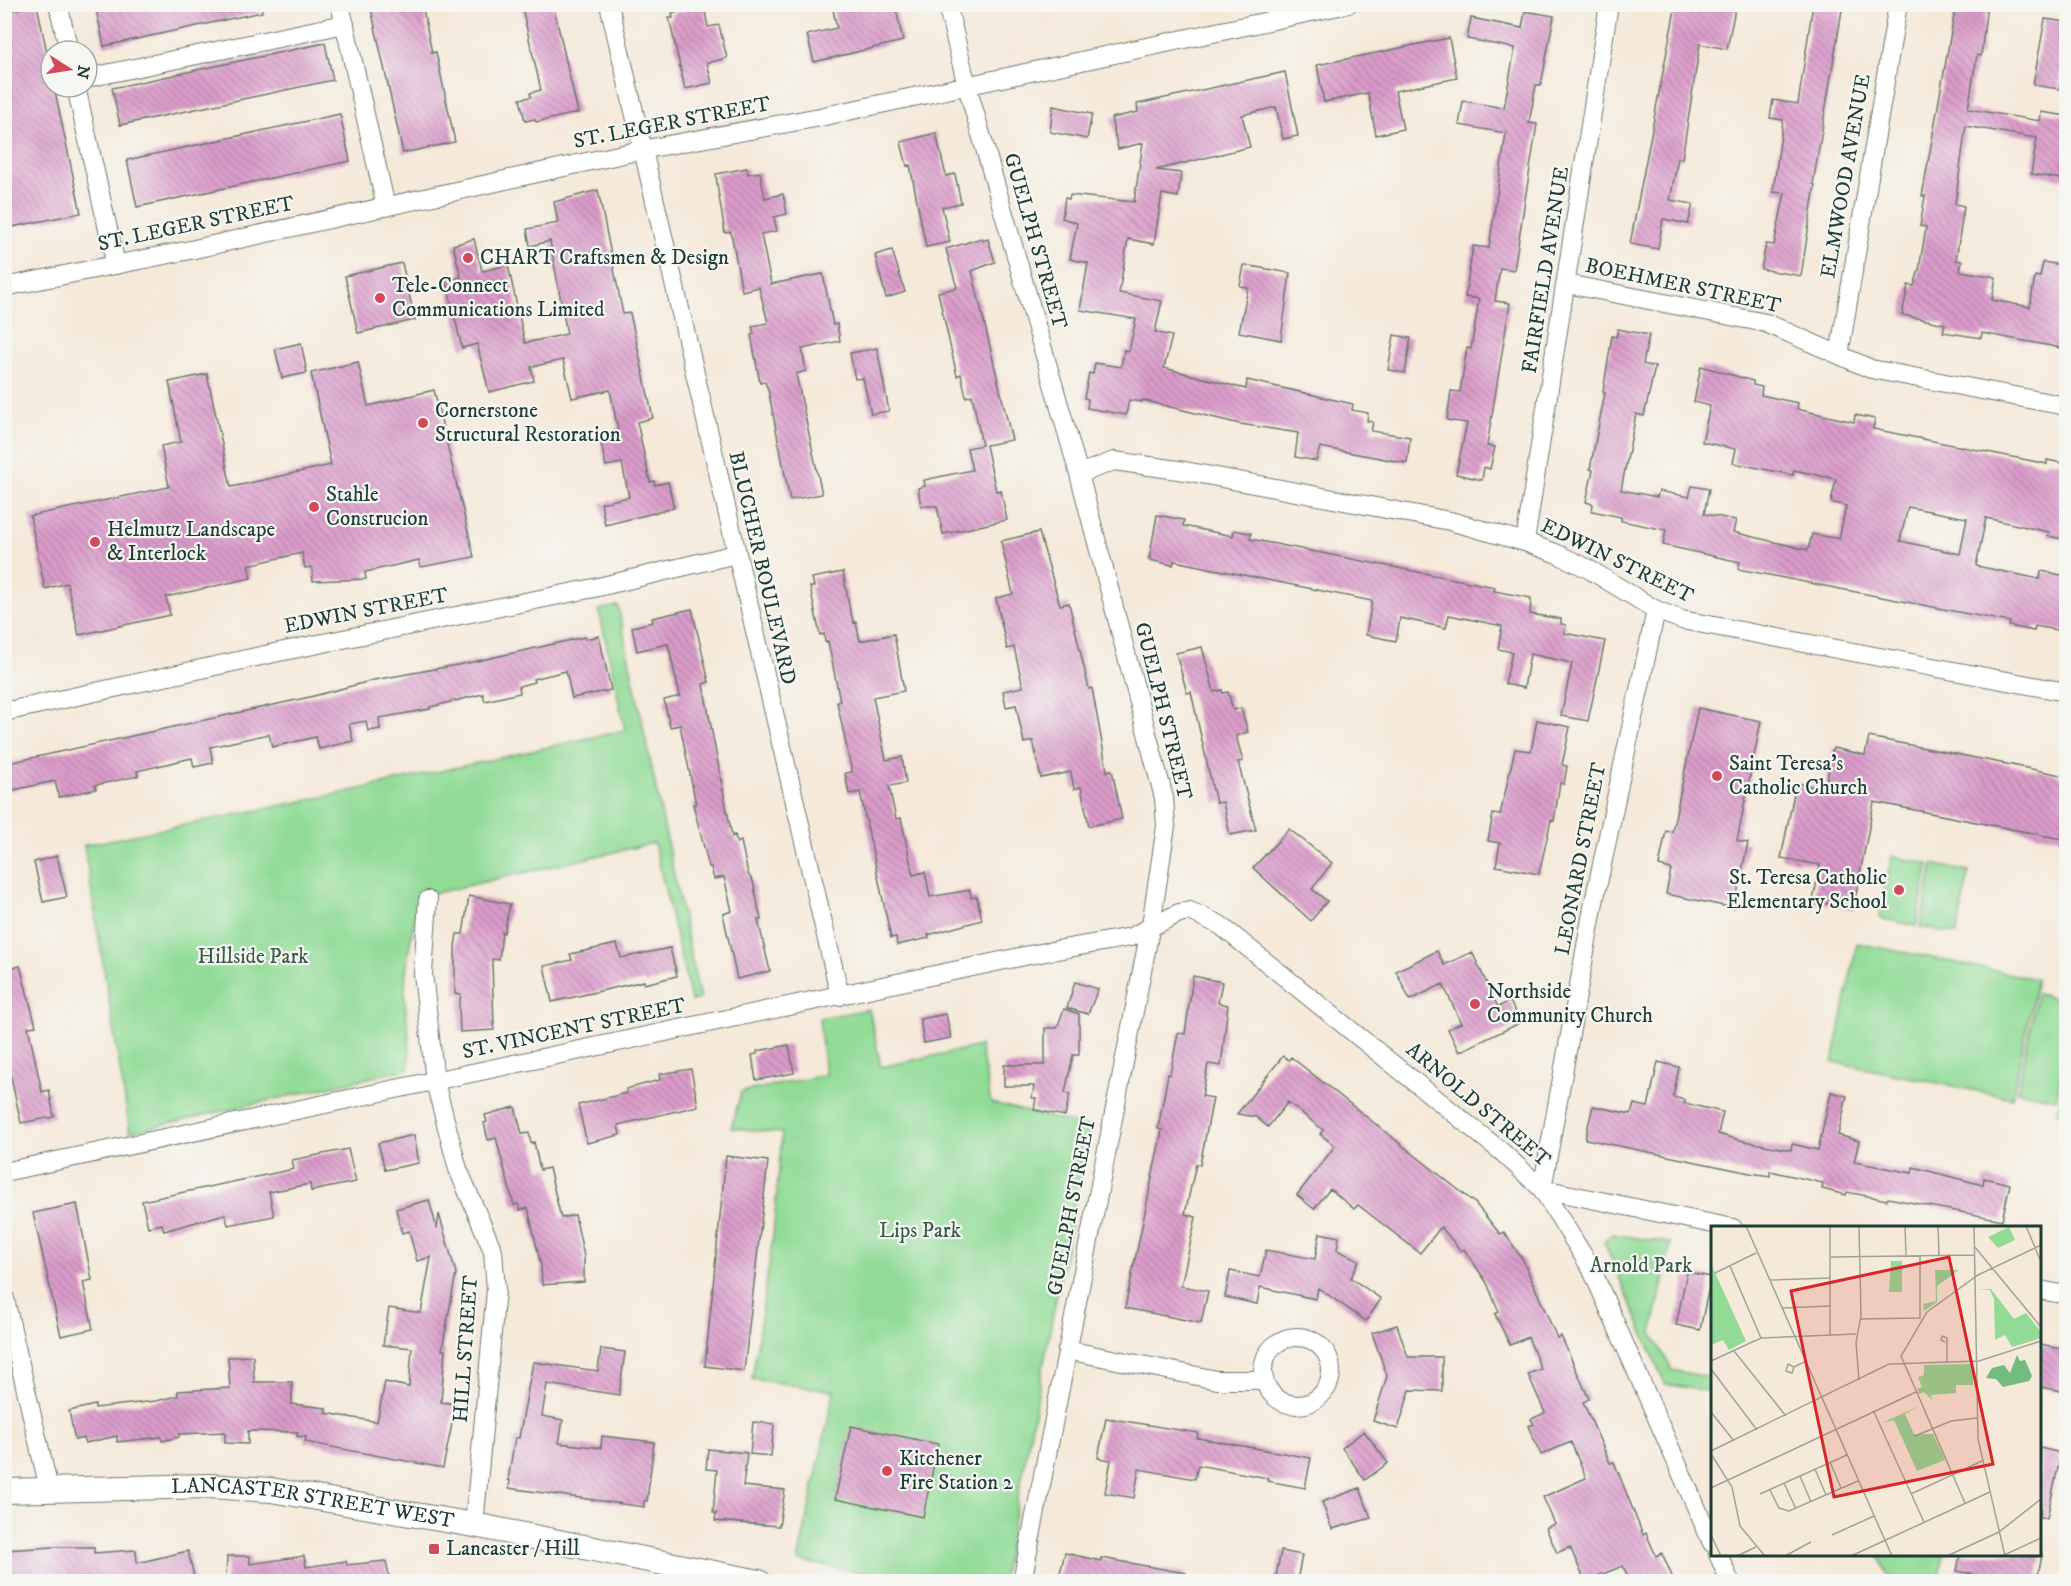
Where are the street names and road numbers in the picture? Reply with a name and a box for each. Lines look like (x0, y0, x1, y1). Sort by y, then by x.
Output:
street label: ELMWOOD AVENUE (1815, 72, 1877, 280)
street label: ST. LEGER STREET (571, 91, 773, 155)
street label: GUELPH STREET (997, 150, 1073, 332)
street label: FAIRFIELD AVENUE (1517, 165, 1575, 375)
street label: ST. LEGER STREET (95, 190, 297, 258)
street label: BOEHMER STREET (1583, 253, 1783, 319)
street label: BLUCHER BOULEVARD (722, 449, 802, 687)
street label: EDWIN STREET (1536, 513, 1698, 609)
street label: EDWIN STREET (282, 582, 450, 640)
street label: GUELPH STREET (1128, 620, 1198, 802)
street label: LEONARD STREET (1550, 761, 1612, 957)
street label: ST. VINCENT STREET (460, 993, 688, 1065)
street label: ARNOLD STREET (1400, 1037, 1556, 1173)
street label: GUELPH STREET (1042, 1114, 1102, 1298)
street label: HILL STREET (448, 1274, 484, 1424)
street label: LANCASTER STREET WEST (171, 1473, 456, 1534)

